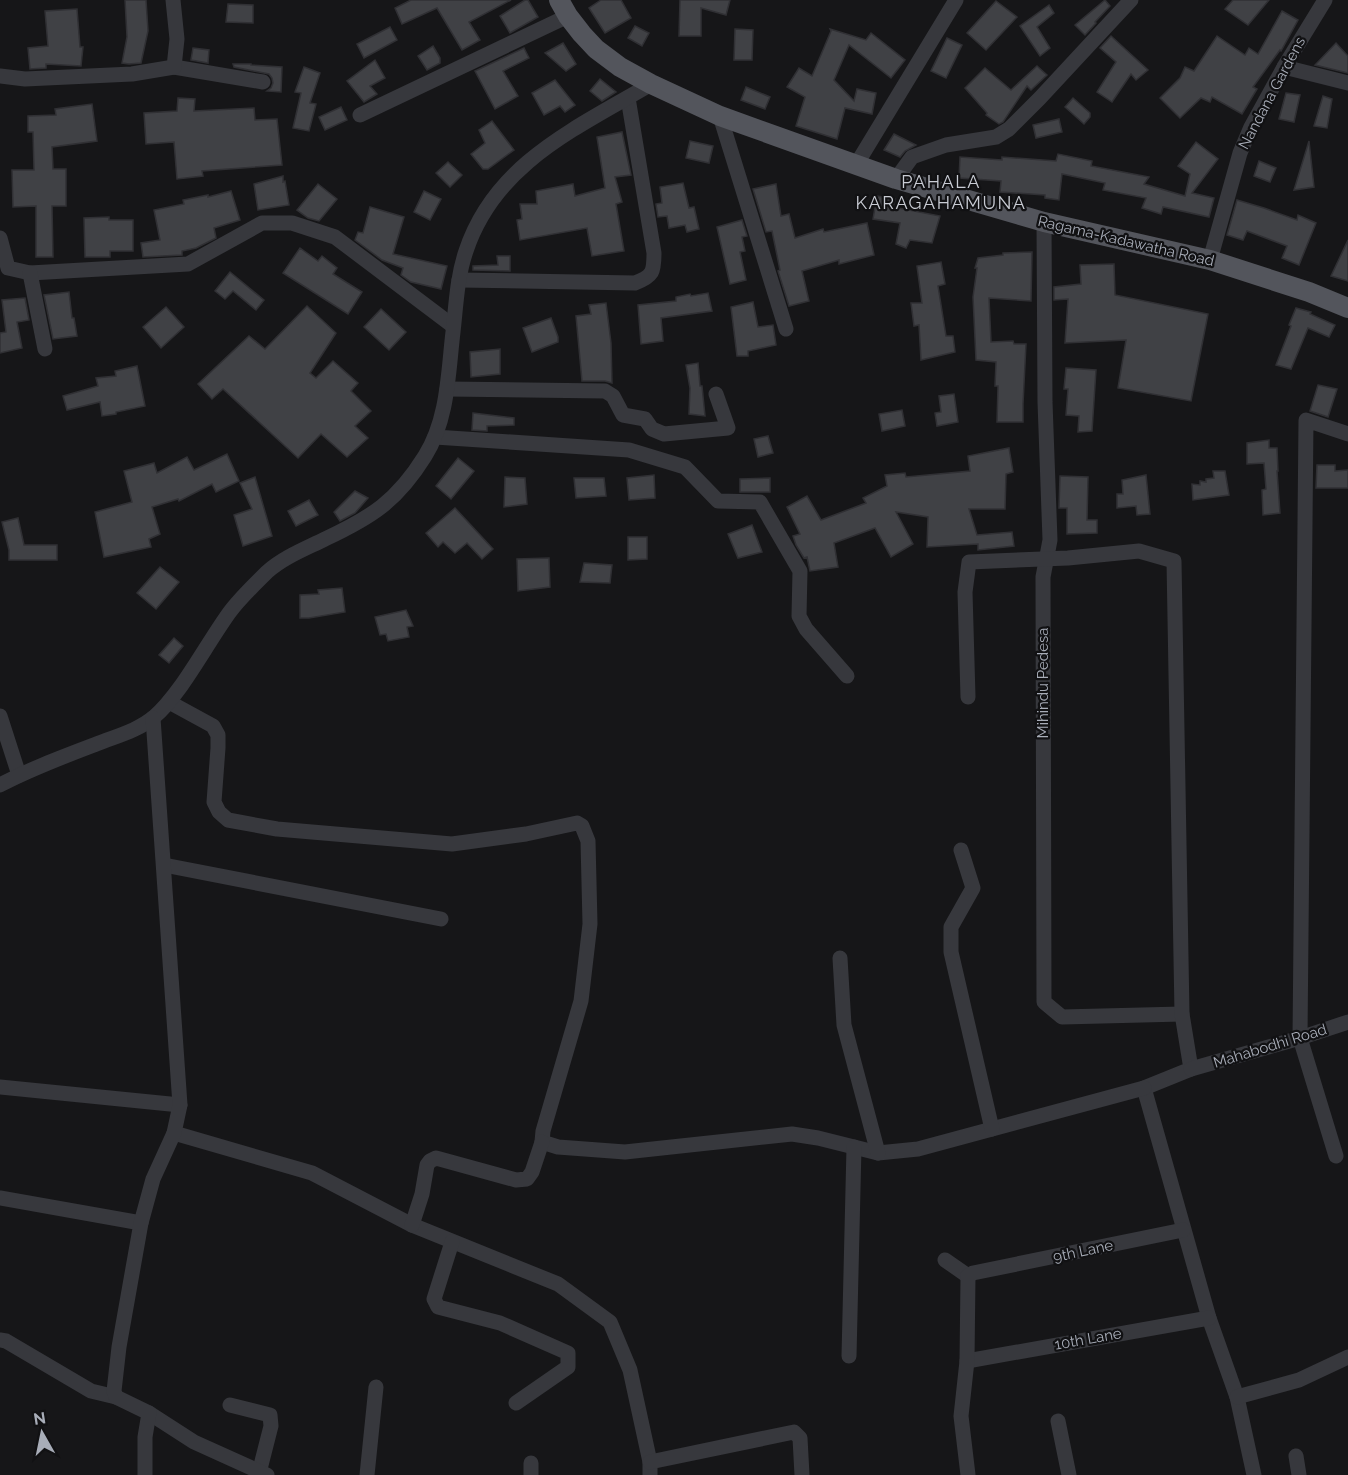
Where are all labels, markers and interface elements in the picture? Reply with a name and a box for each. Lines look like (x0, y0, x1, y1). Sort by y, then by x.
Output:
street label: Nandana Gardens (1235, 34, 1309, 152)
district label: PAHALA KARAGAHAMUNA (855, 171, 1027, 213)
street label: Ragama-Kadawatha Road (1036, 212, 1216, 270)
street label: Mihindu Pedesa (1034, 628, 1052, 738)
street label: Mahabodhi Road (1211, 1020, 1329, 1072)
street label: 9th Lane (1051, 1236, 1115, 1266)
street label: 10th Lane (1053, 1324, 1123, 1354)
north arrow (12, 1403, 72, 1463)
text: N (32, 1408, 47, 1429)

